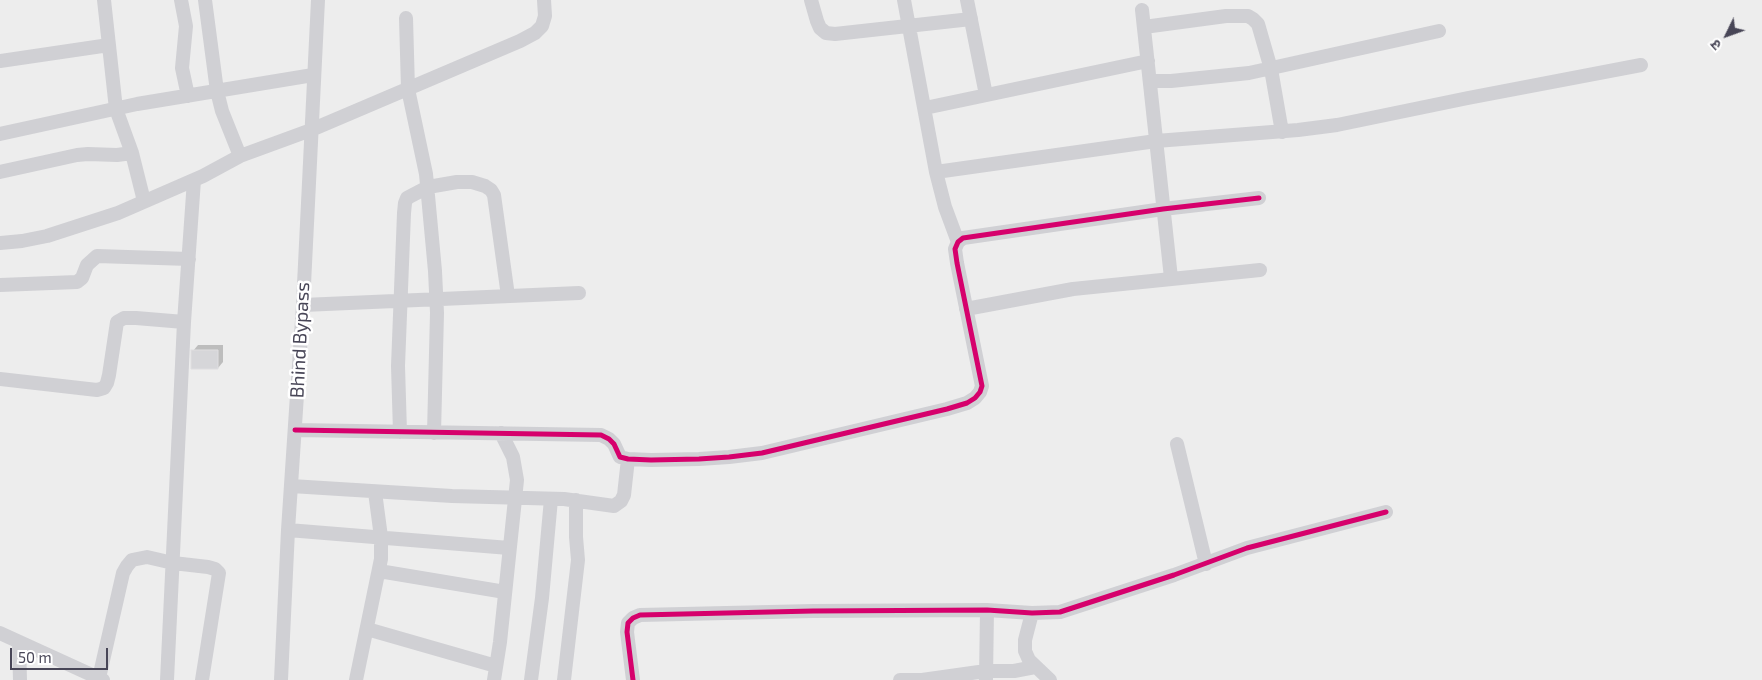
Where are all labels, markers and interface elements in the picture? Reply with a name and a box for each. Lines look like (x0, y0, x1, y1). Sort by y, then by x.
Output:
north arrow (1702, 10, 1752, 60)
text: उ (1706, 37, 1725, 54)
street label: Bhind Bypass (286, 281, 314, 399)
scale bar (12, 638, 110, 670)
text: 50 m (18, 648, 52, 666)

